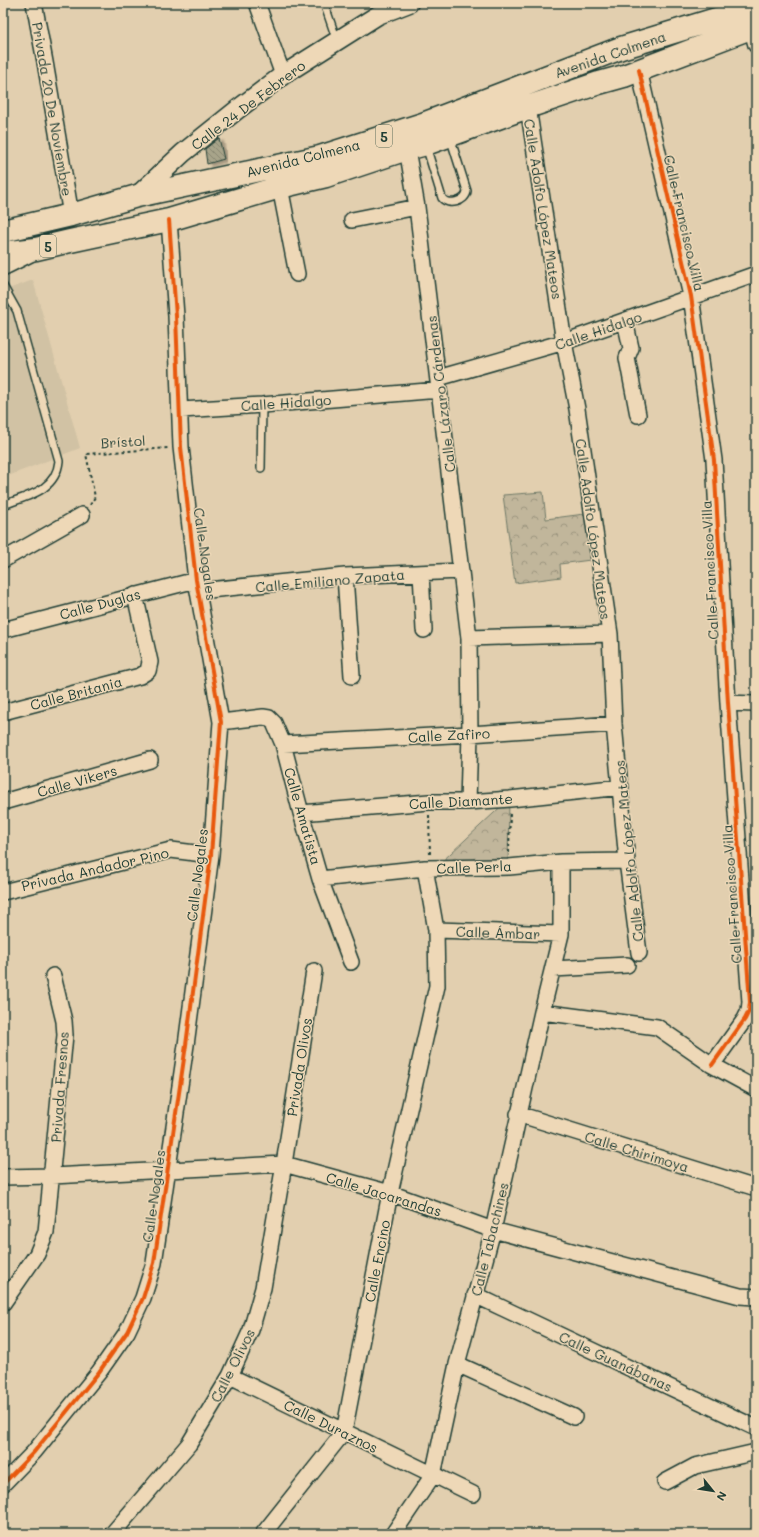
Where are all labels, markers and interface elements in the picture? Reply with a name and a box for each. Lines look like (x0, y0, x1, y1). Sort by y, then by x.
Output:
street label: Privada 20 De Noviembre (28, 20, 78, 198)
street label: Avenida Colmena (552, 26, 668, 82)
street label: Calle 24 De Febrero (187, 56, 309, 154)
street label: Calle Adolfo López Mateos (520, 117, 568, 301)
road number: 5 (376, 125, 392, 147)
street label: Avenida Colmena (244, 135, 362, 181)
street label: Calle Francisco Villa (660, 153, 710, 293)
road number: 5 (40, 235, 56, 257)
street label: Calle Hidalgo (552, 306, 644, 354)
street label: Calle Lázaro Cárdenas (421, 314, 459, 474)
street label: Calle Hidalgo (240, 389, 332, 415)
street label: Brístol (100, 430, 146, 452)
street label: Calle Adolfo López Mateos (572, 437, 616, 621)
street label: Calle Francisco Villa (696, 500, 722, 640)
street label: Calle Nogales (190, 506, 222, 602)
street label: Calle Emiliano Zapata (255, 564, 405, 596)
street label: Calle Duglas (57, 584, 143, 624)
street label: Calle Britania (28, 672, 124, 714)
street label: Calle Zafiro (408, 723, 490, 747)
street label: Calle Adolfo López Mateos (609, 759, 647, 943)
street label: Calle Vikers (35, 761, 119, 801)
street label: Calle Amatista (280, 765, 326, 867)
street label: Calle Diamante (409, 789, 513, 813)
street label: Calle Francisco Villa (717, 824, 745, 964)
street label: Calle Nogales (182, 828, 212, 922)
street label: Privada Andador Pino (19, 843, 171, 895)
street label: Calle Perla (436, 856, 512, 878)
street label: Calle Ámbar (455, 921, 541, 943)
street label: Privada Olivos (282, 1016, 316, 1118)
street label: Privada Fresnos (46, 1031, 72, 1143)
street label: Calle Chirimoya (583, 1126, 691, 1176)
street label: Calle Nogales (137, 1148, 169, 1244)
street label: Calle Jacarandas (324, 1167, 444, 1221)
street label: Calle Tabachines (466, 1180, 512, 1298)
street label: Calle Encino (360, 1218, 394, 1304)
street label: Calle Olivos (205, 1325, 259, 1405)
street label: Calle Guanábanas (556, 1326, 676, 1396)
street label: Calle Duraznos (281, 1395, 381, 1457)
north arrow (693, 1471, 733, 1511)
text: N (714, 1489, 731, 1504)

